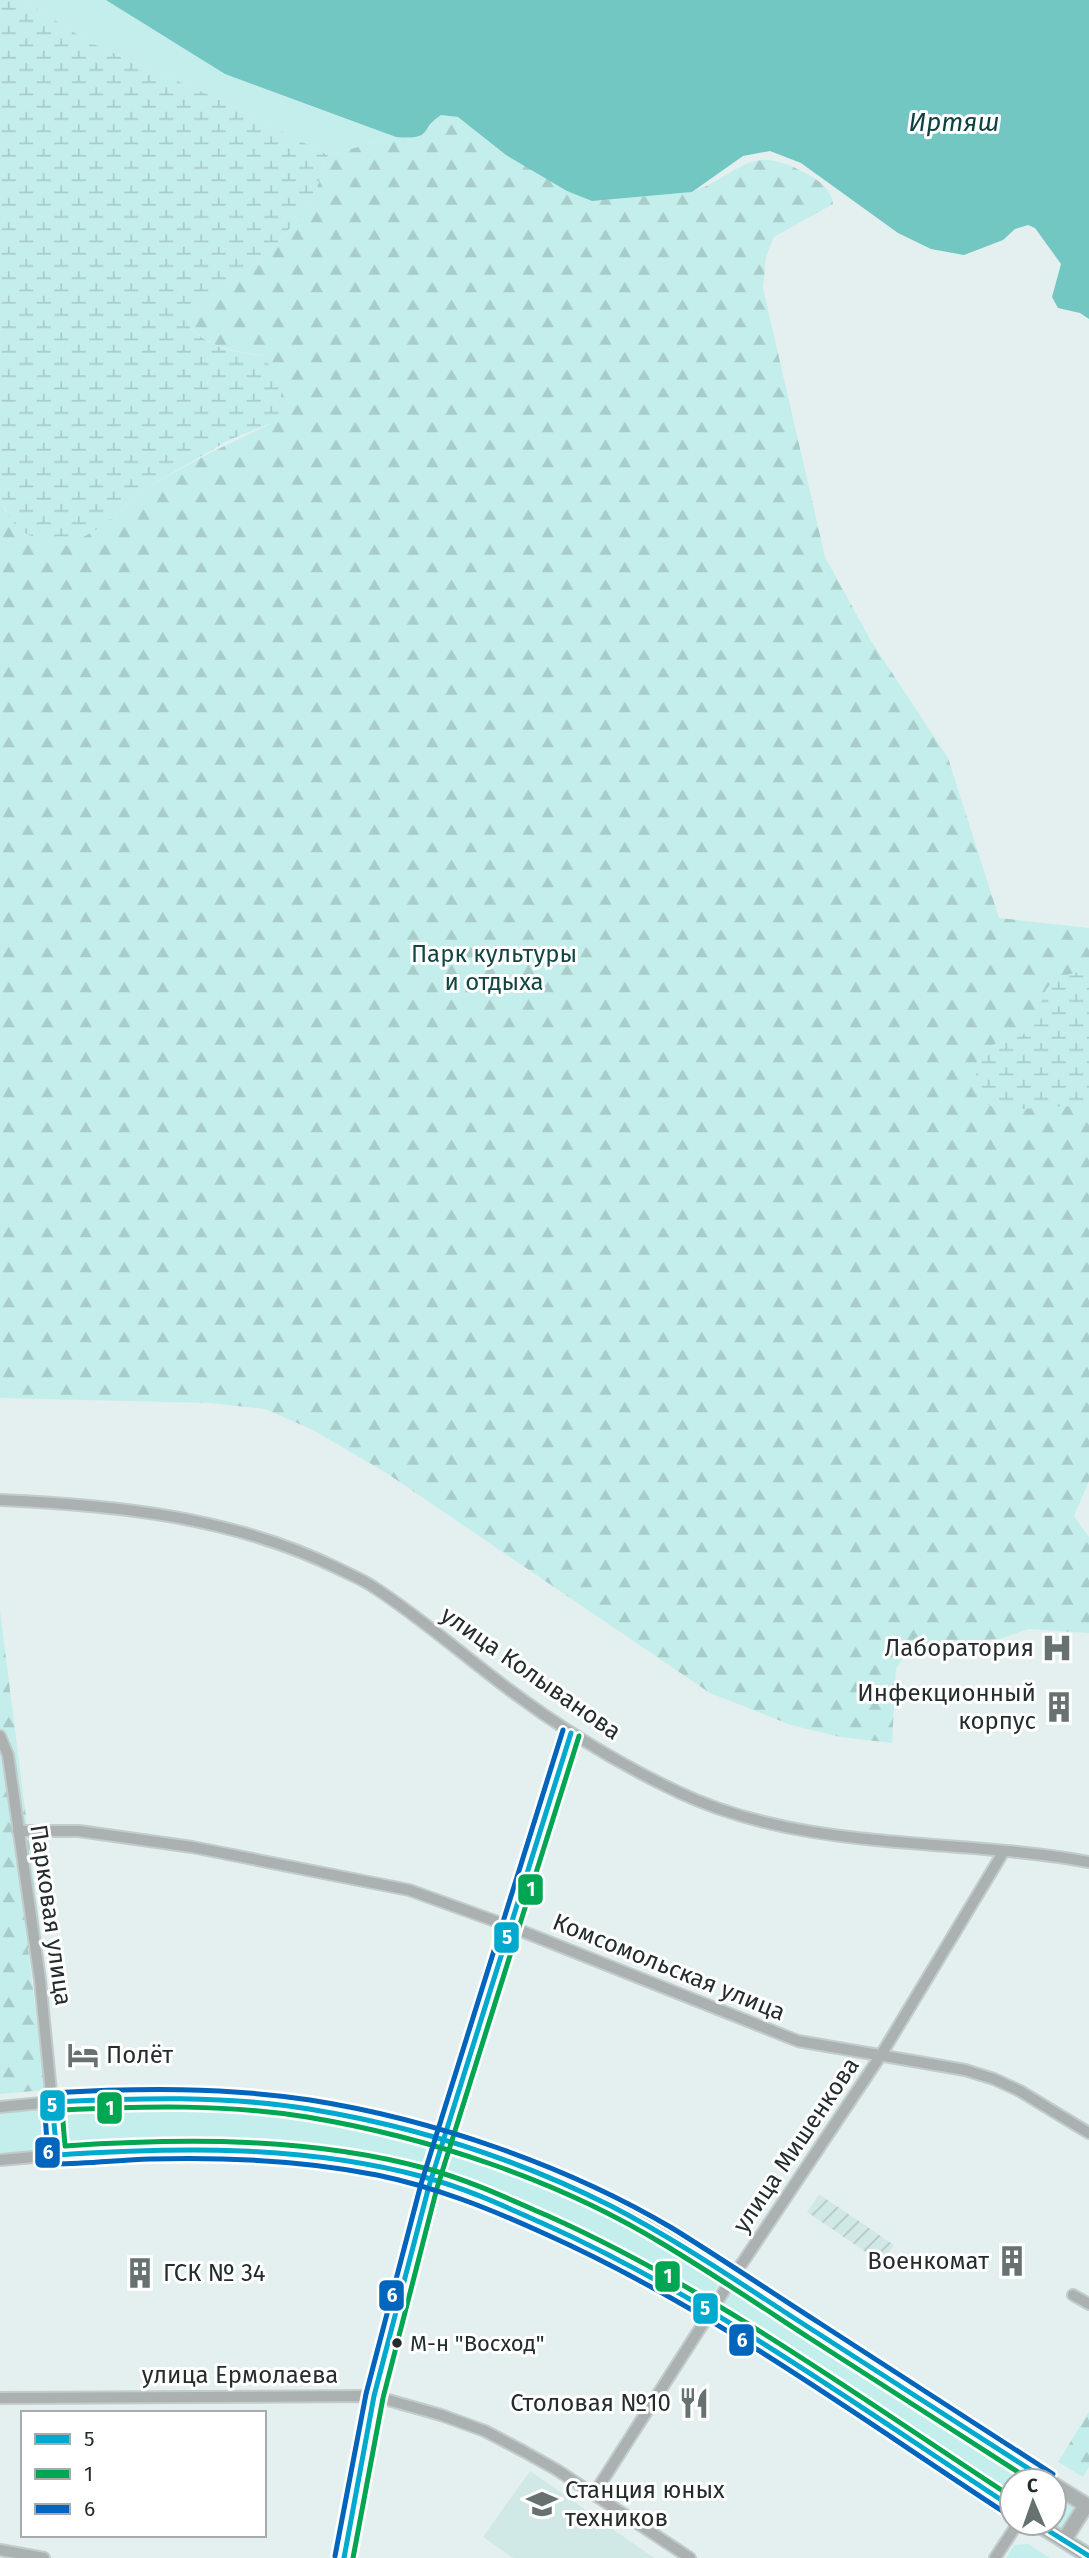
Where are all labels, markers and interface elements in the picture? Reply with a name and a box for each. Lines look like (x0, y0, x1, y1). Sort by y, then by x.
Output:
water label: Иртяш (909, 107, 999, 138)
park label: Парк культуры и отдыха (411, 940, 577, 996)
street label: улица Колыванова (436, 1600, 626, 1746)
hospital icon: Лаборатория (1040, 1631, 1074, 1665)
place label: Лаборатория (885, 1634, 1034, 1662)
place label: Инфекционный корпус (857, 1679, 1036, 1735)
building icon: Инфекционный корпус (1042, 1690, 1076, 1724)
street label: Парковая улица (24, 1823, 78, 2007)
line badge: 1 (517, 1873, 544, 1906)
text: 1 (527, 1878, 535, 1901)
street label: Комсомольская улица (549, 1908, 789, 2026)
line badge: 5 (493, 1921, 520, 1954)
text: 5 (502, 1926, 512, 1949)
hotel icon: Полёт (66, 2038, 100, 2072)
place label: Полёт (106, 2041, 173, 2069)
street label: улица Мишенкова (727, 2052, 865, 2238)
line badge: 5 (39, 2089, 66, 2122)
line badge: 1 (96, 2091, 123, 2125)
text: 5 (47, 2094, 57, 2117)
text: 1 (106, 2097, 114, 2120)
line badge: 6 (34, 2136, 61, 2169)
text: 6 (43, 2141, 54, 2164)
building icon: Военкомат (995, 2244, 1029, 2278)
place label: Военкомат (867, 2247, 989, 2275)
building icon: ГСК № 34 (123, 2256, 157, 2290)
place label: ГСК № 34 (163, 2259, 266, 2287)
line badge: 1 (654, 2260, 681, 2293)
text: 1 (664, 2265, 672, 2288)
line badge: 6 (378, 2279, 405, 2312)
text: 6 (387, 2284, 398, 2307)
line badge: 5 (692, 2292, 719, 2325)
text: 5 (700, 2297, 710, 2320)
line badge: 6 (728, 2323, 755, 2357)
text: 6 (737, 2329, 748, 2352)
place label: М-н "Восход" (410, 2330, 545, 2357)
marker: М-н "Восход" (390, 2336, 404, 2350)
street label: улица Ермолаева (142, 2361, 338, 2389)
restaurant icon: Столовая №10 (677, 2386, 711, 2420)
place label: Столовая №10 (510, 2389, 671, 2417)
legend (21, 2411, 266, 2537)
text: 5 (84, 2426, 95, 2452)
text: 1 (84, 2461, 93, 2487)
north arrow (998, 2467, 1068, 2537)
text: С (1027, 2474, 1038, 2497)
place label: Станция юных техников (565, 2476, 725, 2532)
school or university icon: Станция юных техников (525, 2487, 559, 2521)
text: 6 (84, 2496, 95, 2522)

